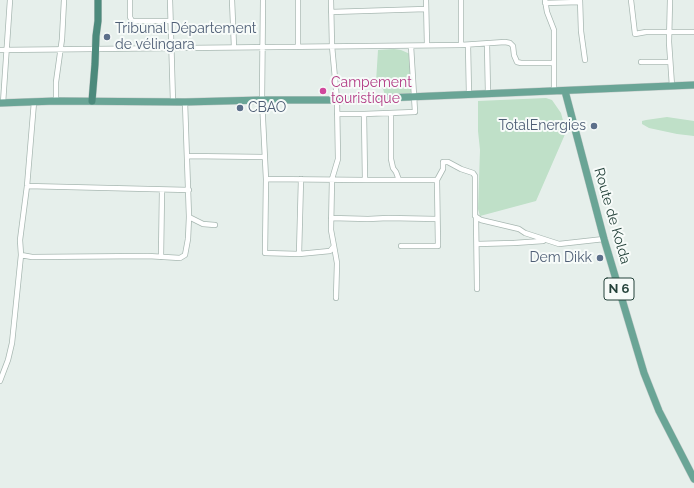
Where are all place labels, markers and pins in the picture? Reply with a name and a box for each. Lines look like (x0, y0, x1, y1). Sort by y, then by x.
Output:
place label: Tribunal Département de vélingara (115, 21, 256, 54)
marker: Tribunal Département de vélingara (102, 32, 112, 42)
place label: Campement touristique (331, 75, 412, 108)
marker: Campement touristique (318, 86, 328, 96)
place label: CBAO (248, 100, 286, 116)
marker: CBAO (235, 103, 245, 113)
place label: TotalEnergies (498, 118, 586, 134)
marker: TotalEnergies (589, 121, 599, 131)
place label: Dem Dikk (529, 250, 592, 266)
marker: Dem Dikk (595, 253, 605, 263)

